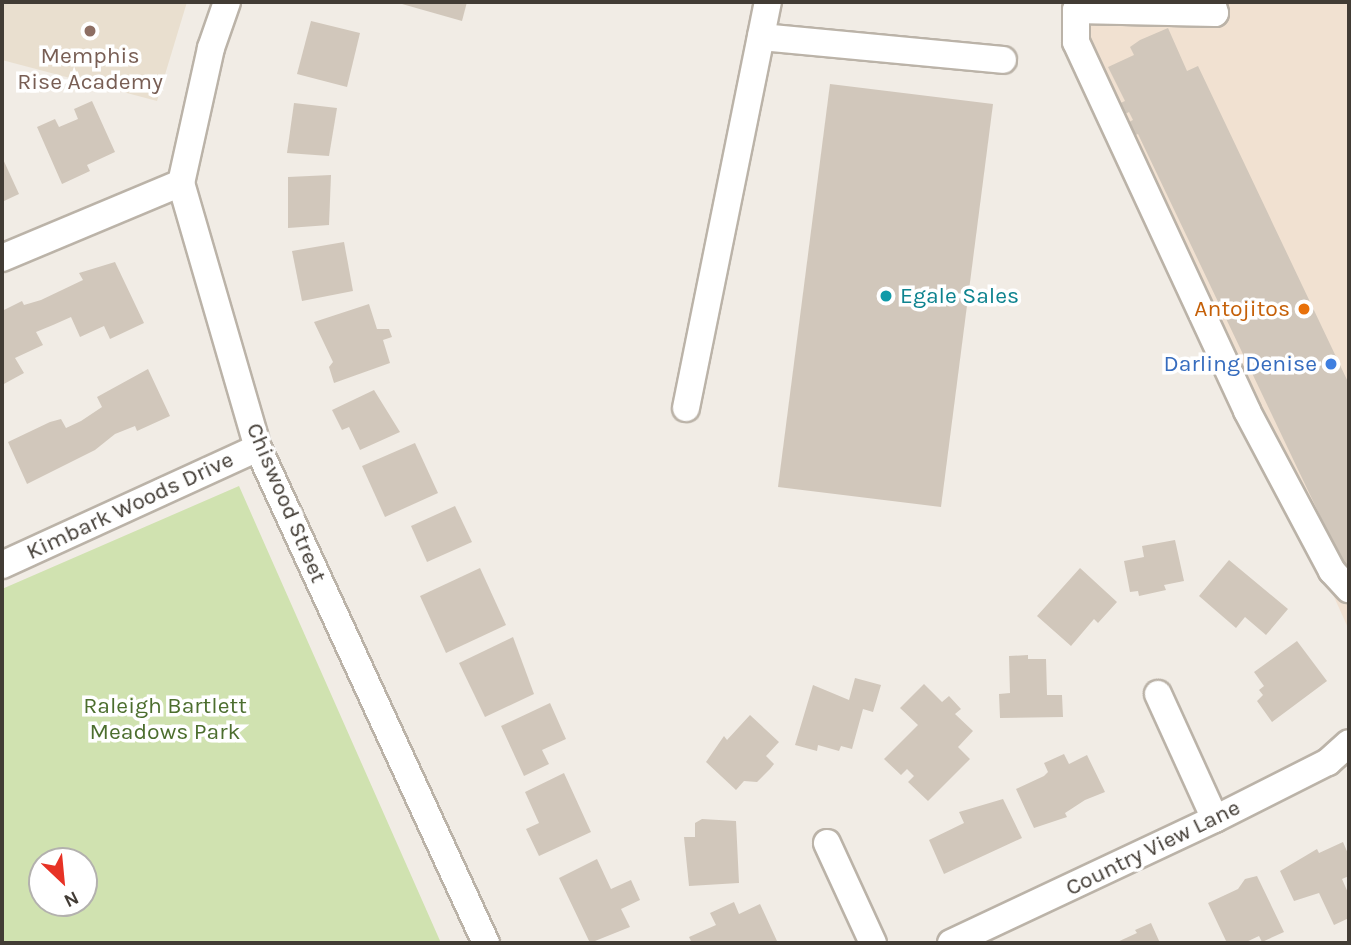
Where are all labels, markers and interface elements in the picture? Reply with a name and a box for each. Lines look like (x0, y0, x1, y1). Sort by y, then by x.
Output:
marker: Memphis Rise Academy (82, 23, 98, 39)
place label: Memphis Rise Academy (17, 42, 163, 96)
place label: Egale Sales (900, 282, 1019, 310)
marker: Egale Sales (878, 288, 894, 304)
place label: Antojitos (1194, 295, 1290, 323)
marker: Antojitos (1296, 301, 1312, 317)
place label: Darling Denise (1164, 350, 1317, 378)
marker: Darling Denise (1323, 356, 1339, 372)
street label: Chiswood Street (240, 419, 332, 587)
street label: Kimbark Woods Drive (22, 446, 238, 566)
park label: Raleigh Bartlett Meadows Park (83, 692, 247, 746)
street label: Country View Lane (1061, 794, 1245, 902)
north arrow (28, 847, 98, 917)
text: N (60, 886, 82, 912)

